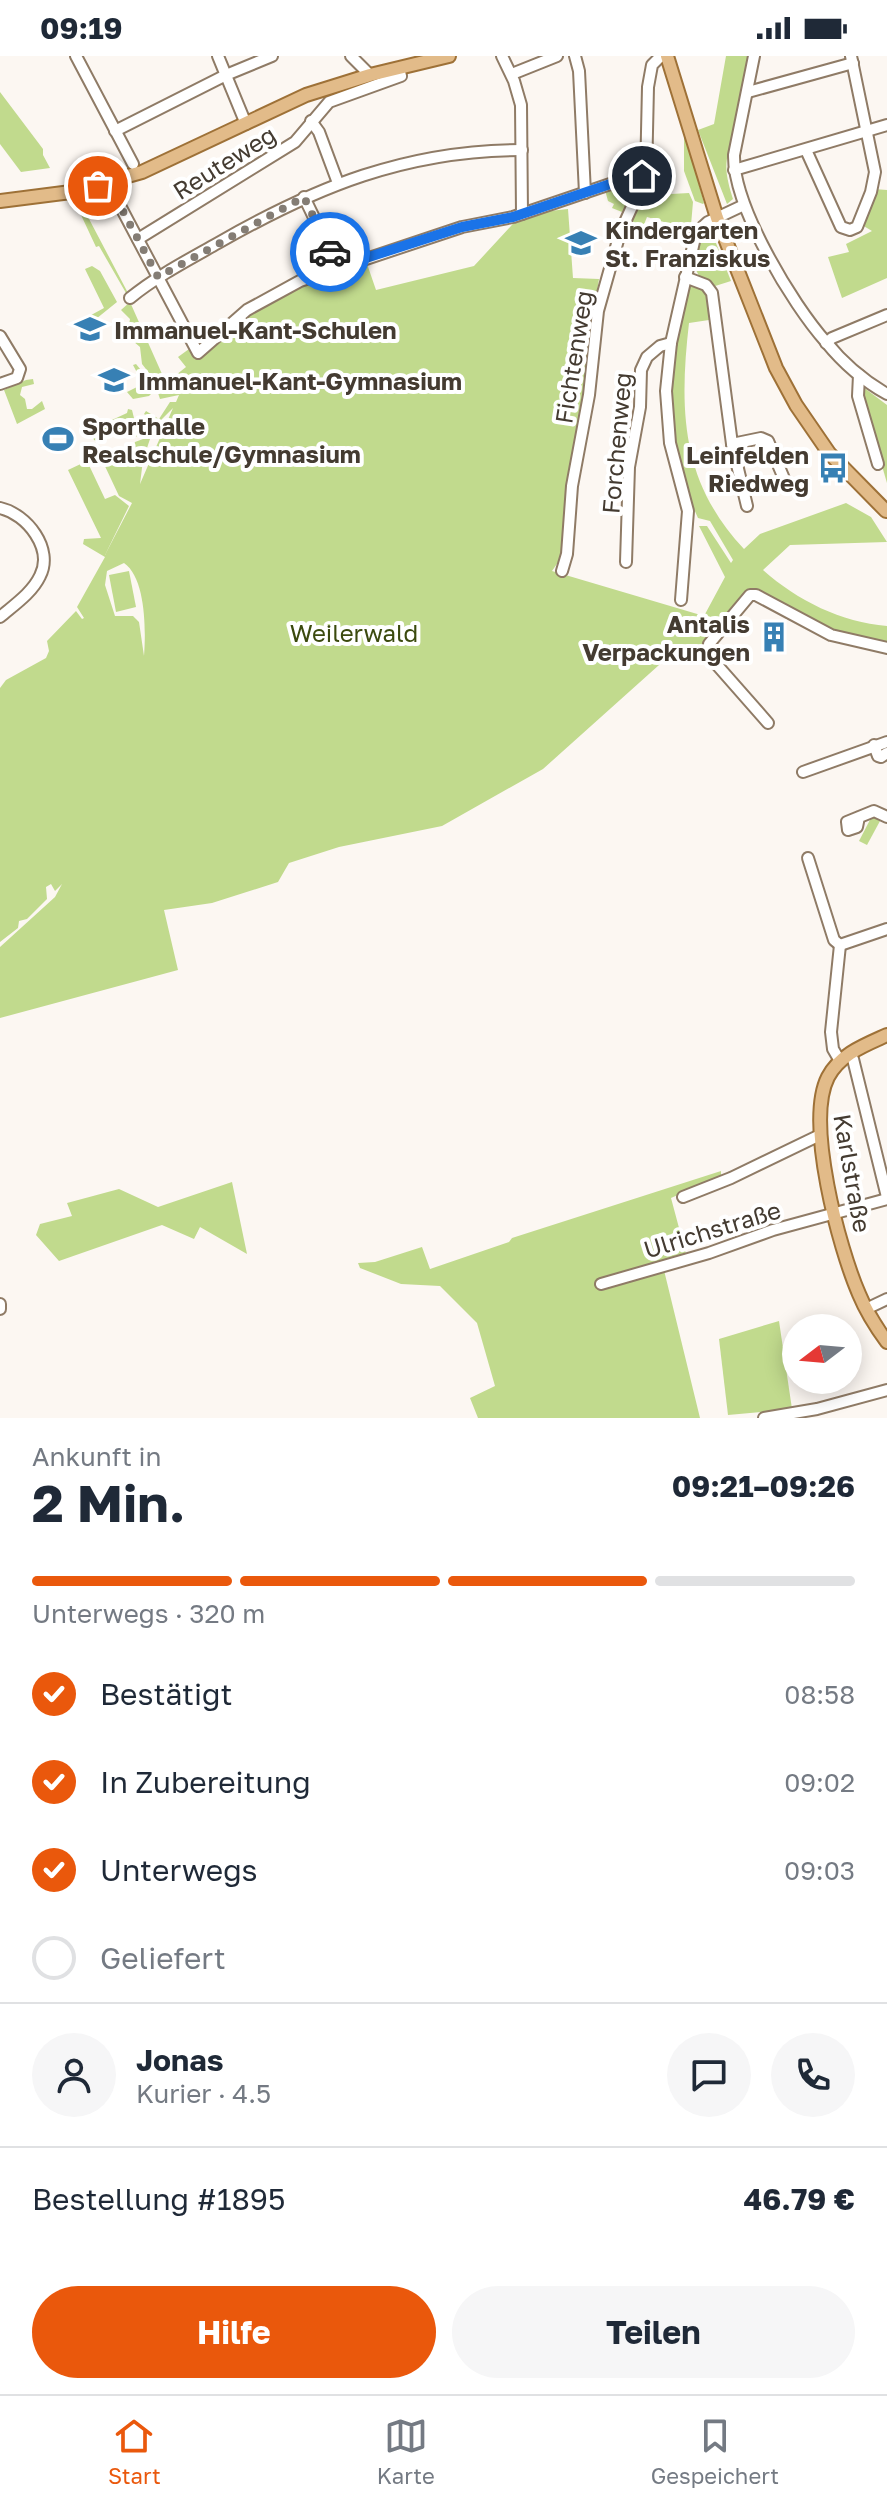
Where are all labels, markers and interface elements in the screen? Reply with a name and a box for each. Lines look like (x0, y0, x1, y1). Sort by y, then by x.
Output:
text: 09:19 (40, 10, 123, 46)
street label: Reuteweg (167, 119, 281, 205)
pin (608, 142, 676, 210)
pin (64, 152, 132, 220)
icon: home (620, 154, 664, 198)
icon: bag (76, 164, 120, 208)
courier (290, 212, 370, 292)
place label: Kindergarten St. Franziskus (605, 215, 770, 272)
school or university icon: Kindergarten St. Franziskus (564, 226, 598, 260)
icon: car (308, 230, 352, 274)
street label: Fichtenweg (548, 288, 598, 426)
school or university icon: Immanuel-Kant-Schulen (73, 312, 107, 346)
place label: Immanuel-Kant-Schulen (114, 315, 397, 344)
school or university icon: Immanuel-Kant-Gymnasium (97, 363, 131, 397)
place label: Immanuel-Kant-Gymnasium (138, 366, 462, 395)
street label: Forchenweg (595, 371, 637, 515)
place label: Sporthalle Realschule/Gymnasium (82, 411, 361, 468)
sports icon: Sporthalle Realschule/Gymnasium (41, 422, 75, 456)
place label: Leinfelden Riedweg (686, 440, 809, 497)
bus stop icon: Leinfelden Riedweg (816, 451, 850, 485)
place label: Antalis Verpackungen (582, 609, 750, 666)
park label: Weilerwald (290, 618, 418, 647)
building icon: Antalis Verpackungen (757, 620, 791, 654)
street label: Karlstraße (828, 1112, 878, 1234)
street label: Ulrichstraße (640, 1194, 784, 1264)
north arrow (782, 1314, 862, 1394)
map controls (782, 1314, 862, 1394)
text: Ankunft in (32, 1441, 161, 1472)
text: 09:21–09:26 (672, 1468, 855, 1504)
text: 2 Min. (32, 1471, 185, 1533)
text: Unterwegs · 320 m (32, 1598, 265, 1629)
icon: check (32, 1672, 76, 1716)
text: Bestätigt (100, 1676, 233, 1712)
text: 08:58 (784, 1679, 855, 1710)
icon: check (32, 1760, 76, 1804)
text: In Zubereitung (100, 1764, 311, 1800)
text: 09:02 (784, 1767, 855, 1798)
icon: check (32, 1848, 76, 1892)
text: Unterwegs (100, 1852, 258, 1888)
text: 09:03 (784, 1855, 855, 1886)
text: Geliefert (100, 1940, 226, 1976)
button: person (32, 2033, 116, 2117)
button: chat (667, 2033, 751, 2117)
button: phone (771, 2033, 855, 2117)
text: Jonas (136, 2042, 223, 2078)
text: Kurier · 4.5 (136, 2078, 271, 2109)
text: Bestellung #1895 (32, 2181, 285, 2217)
text: 46.79 € (744, 2181, 855, 2217)
button: Hilfe (32, 2286, 436, 2378)
button: Teilen (452, 2286, 855, 2378)
tab: Start (108, 2414, 161, 2489)
tab: Karte (377, 2414, 435, 2489)
tab: Gespeichert (651, 2414, 779, 2489)

